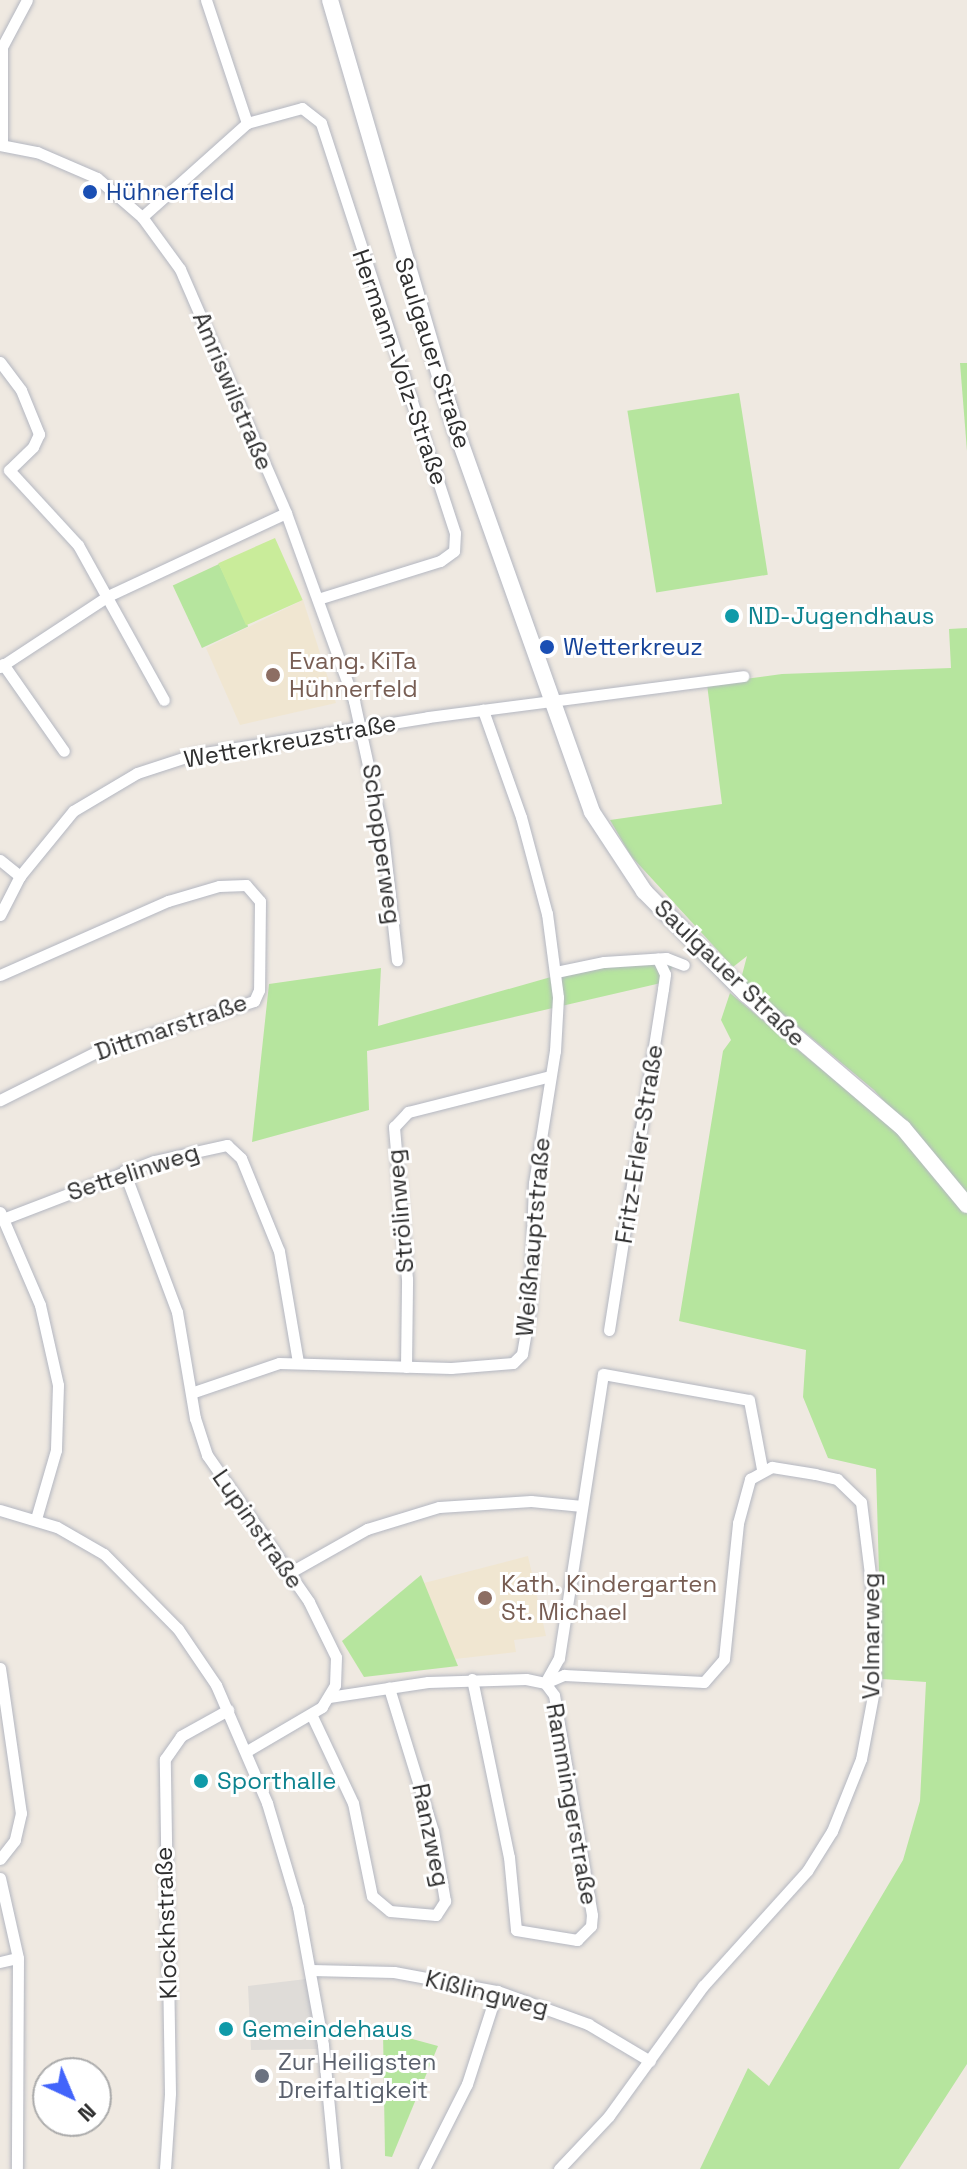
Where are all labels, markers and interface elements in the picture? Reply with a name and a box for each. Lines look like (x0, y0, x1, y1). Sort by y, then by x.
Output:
place label: Hühnerfeld (106, 178, 235, 206)
marker: Hühnerfeld (81, 183, 99, 201)
street label: Hermann-Volz-Straße (346, 245, 454, 489)
street label: Saulgauer Straße (389, 254, 477, 452)
street label: Amriswilstraße (187, 307, 279, 475)
place label: ND-Jugendhaus (748, 602, 934, 630)
marker: ND-Jugendhaus (723, 607, 741, 625)
place label: Wetterkreuz (563, 633, 703, 661)
marker: Wetterkreuz (538, 638, 556, 656)
place label: Evang. KiTa Hühnerfeld (289, 647, 418, 703)
marker: Evang. KiTa Hühnerfeld (264, 666, 282, 684)
street label: Wetterkreuzstraße (182, 708, 398, 774)
street label: Schopperweg (357, 762, 407, 926)
street label: Saulgauer Straße (648, 893, 812, 1053)
street label: Dittmarstraße (91, 988, 251, 1066)
street label: Fritz-Erler-Straße (609, 1042, 669, 1246)
street label: Weißhauptstraße (510, 1136, 556, 1338)
street label: Settelinweg (63, 1137, 203, 1207)
street label: Strölinweg (380, 1148, 420, 1274)
street label: Lupinstraße (206, 1464, 310, 1594)
place label: Kath. Kindergarten St. Michael (501, 1570, 718, 1626)
street label: Volmarweg (857, 1573, 885, 1699)
marker: Kath. Kindergarten St. Michael (476, 1589, 494, 1607)
street label: Rammingerstraße (540, 1701, 604, 1907)
place label: Sporthalle (217, 1767, 337, 1795)
marker: Sporthalle (192, 1772, 210, 1790)
street label: Ranzweg (406, 1781, 456, 1889)
street label: Klockhstraße (149, 1846, 183, 2000)
street label: Kißlingweg (422, 1964, 552, 2022)
place label: Gemeindehaus (242, 2015, 413, 2043)
marker: Gemeindehaus (217, 2020, 235, 2038)
place label: Zur Heiligsten Dreifaltigkeit (278, 2048, 437, 2104)
north arrow (32, 2057, 112, 2137)
marker: Zur Heiligsten Dreifaltigkeit (253, 2067, 271, 2085)
text: N (72, 2098, 102, 2128)

